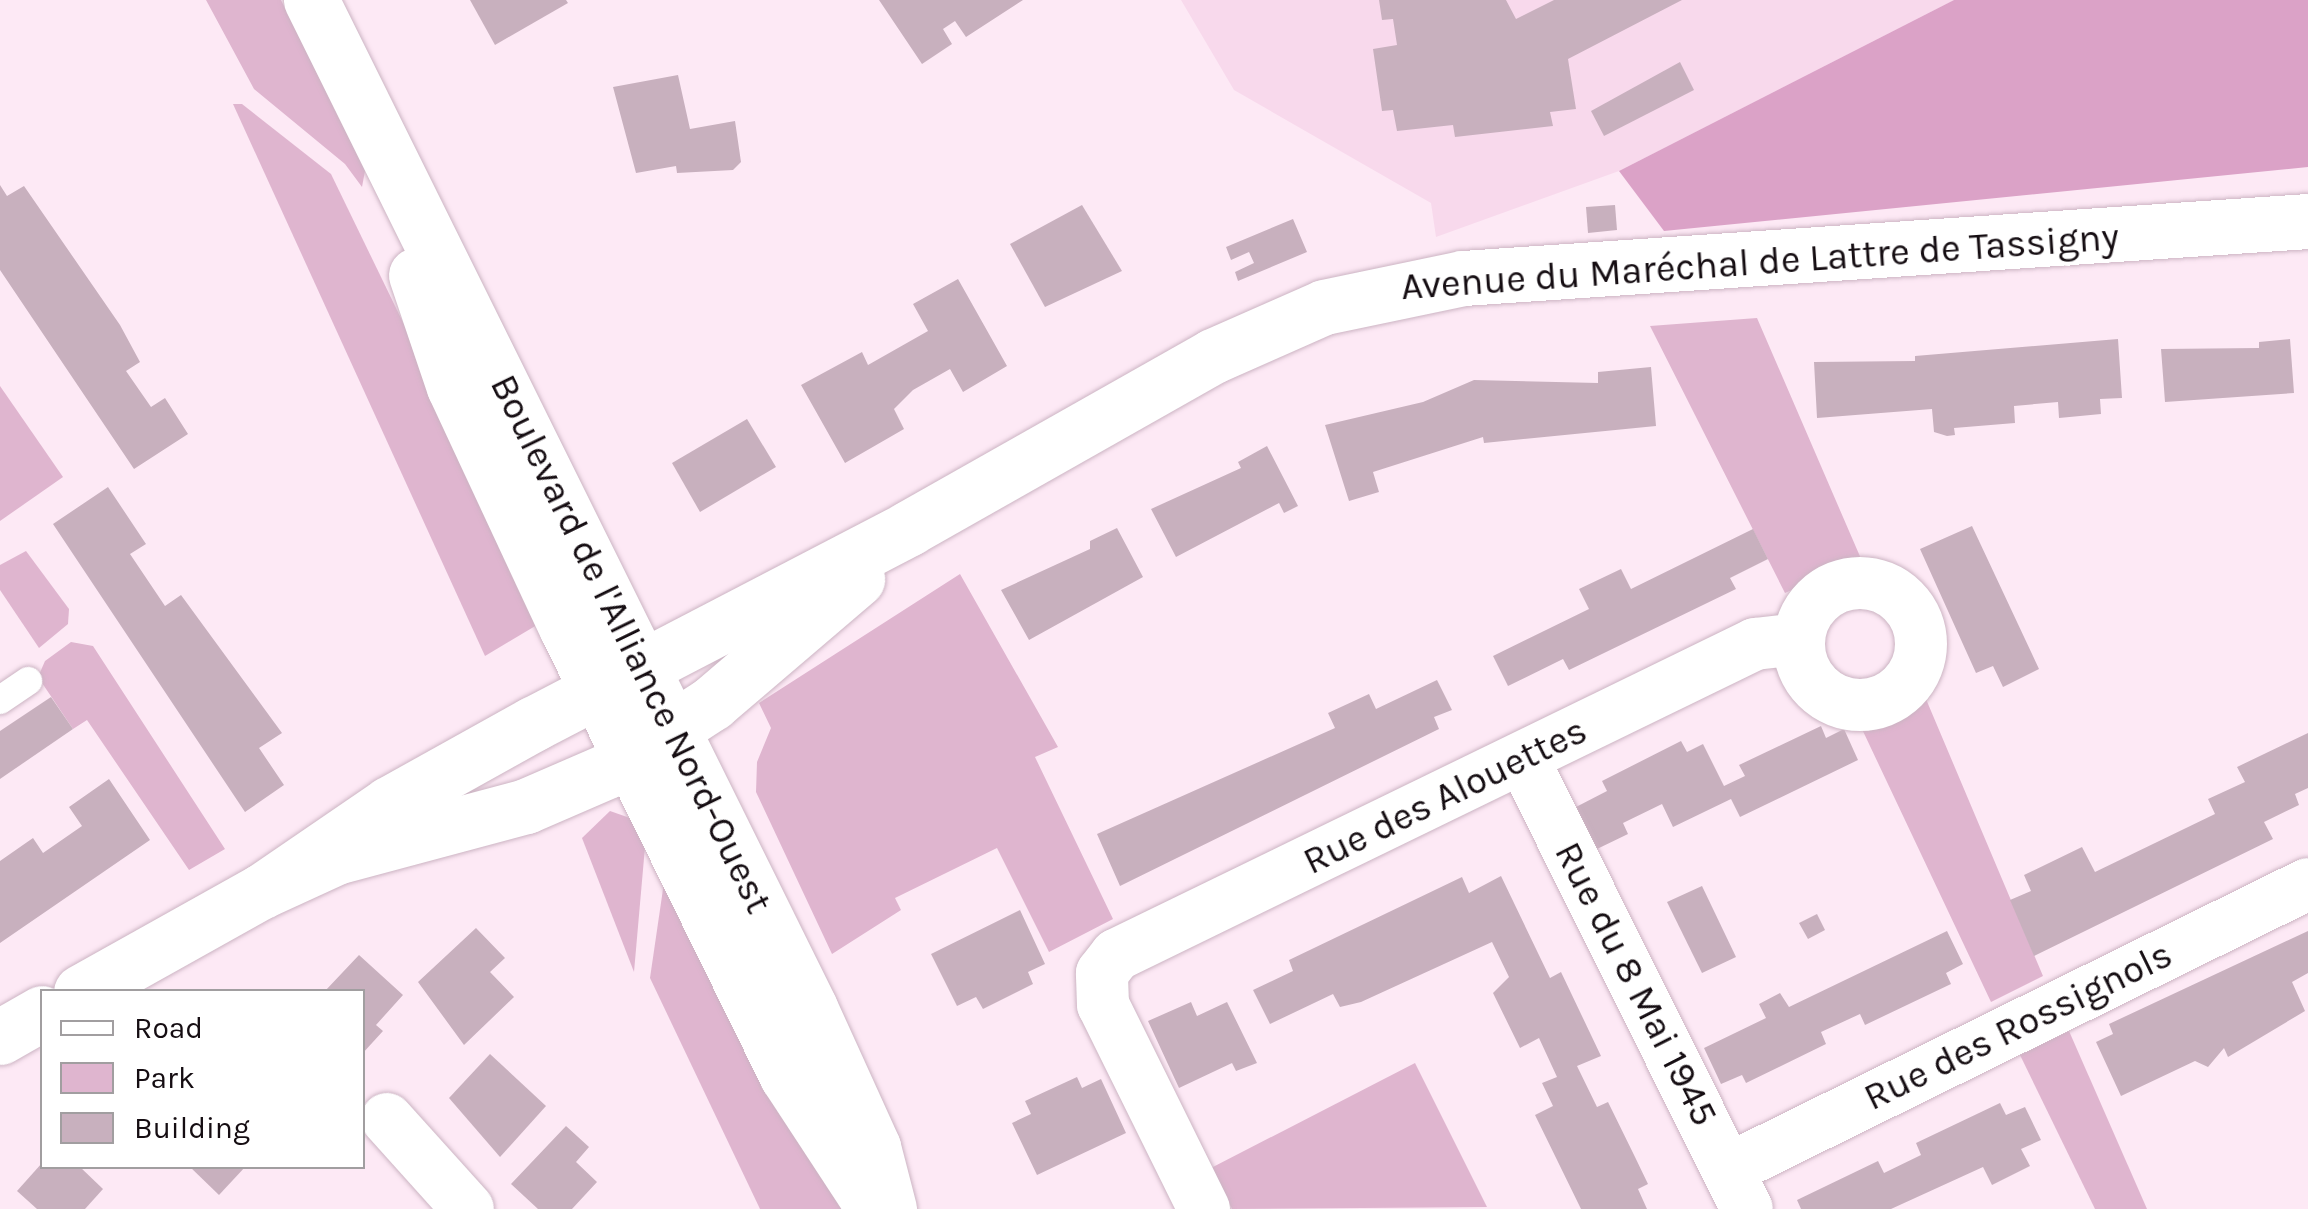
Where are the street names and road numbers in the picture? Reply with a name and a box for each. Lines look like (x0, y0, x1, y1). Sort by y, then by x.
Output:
street label: Avenue du Maréchal de Lattre de Tassigny (1399, 214, 2121, 310)
street label: Boulevard de l'Alliance Nord-Ouest (480, 367, 782, 921)
street label: Rue des Alouettes (1296, 708, 1594, 884)
street label: Rue du 8 Mai 1945 (1545, 834, 1727, 1134)
street label: Rue des Rossignols (1857, 932, 2179, 1120)

